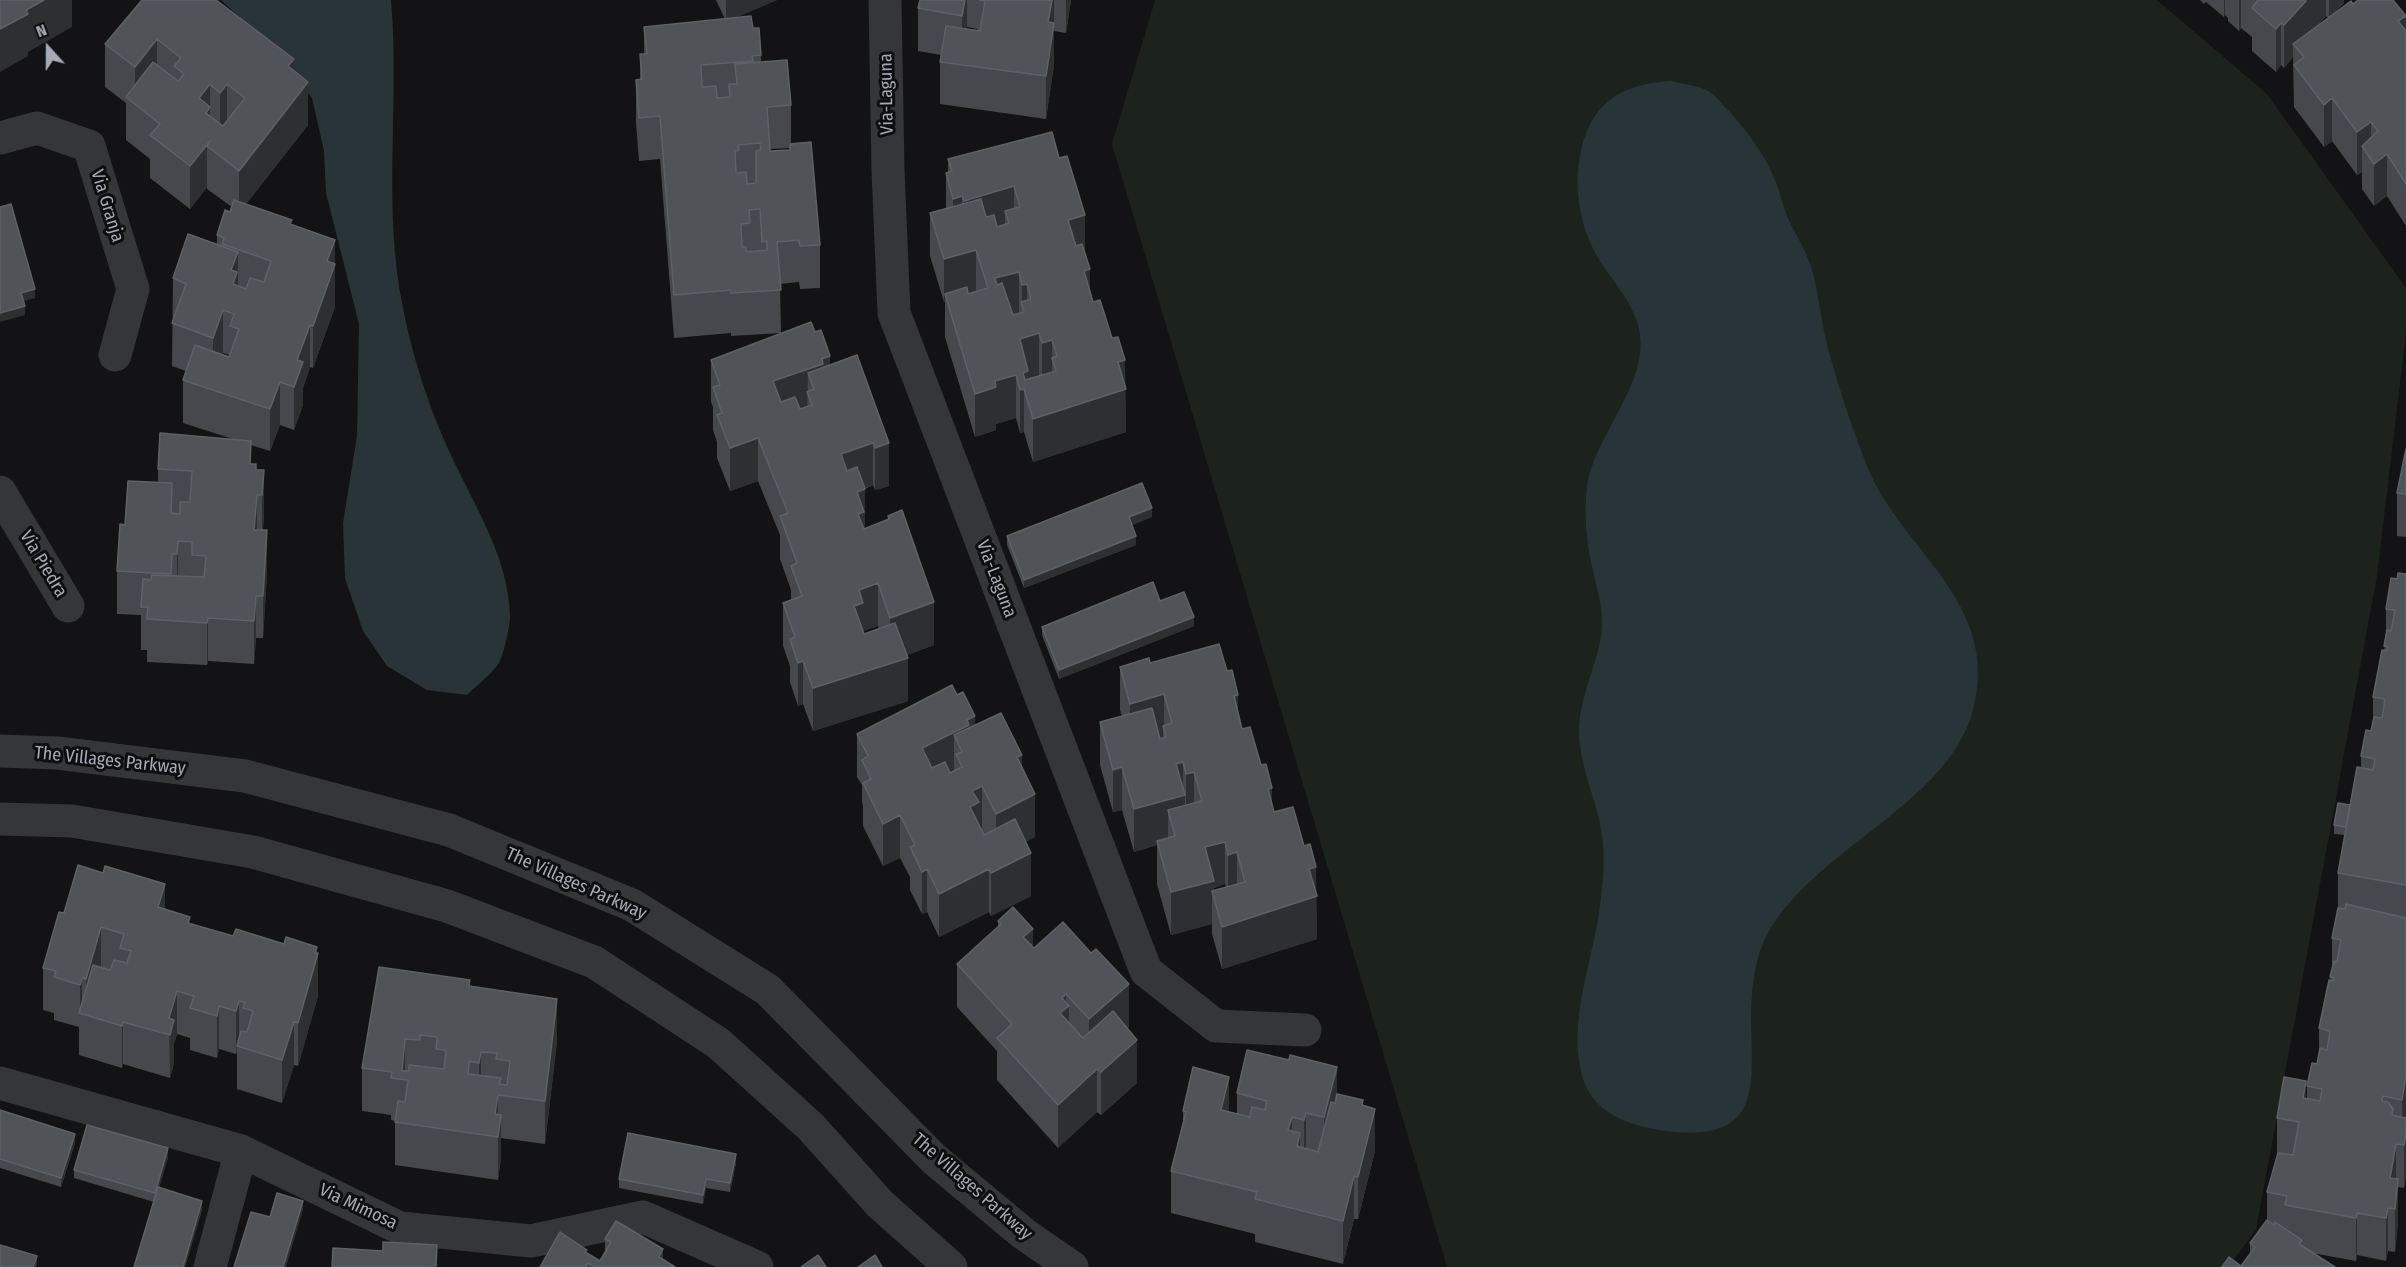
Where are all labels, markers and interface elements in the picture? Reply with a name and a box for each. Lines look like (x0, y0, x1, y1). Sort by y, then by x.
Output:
north arrow (18, 18, 78, 78)
text: N (33, 20, 49, 41)
street label: Via-Laguna (875, 53, 899, 135)
street label: Via Granja (86, 167, 128, 245)
street label: Via Piedra (15, 527, 71, 601)
street label: Via-Laguna (971, 537, 1021, 621)
street label: The Villages Parkway (33, 742, 187, 780)
street label: The Villages Parkway (502, 843, 650, 925)
street label: The Villages Parkway (908, 1129, 1036, 1245)
street label: Via Mimosa (315, 1180, 401, 1234)

